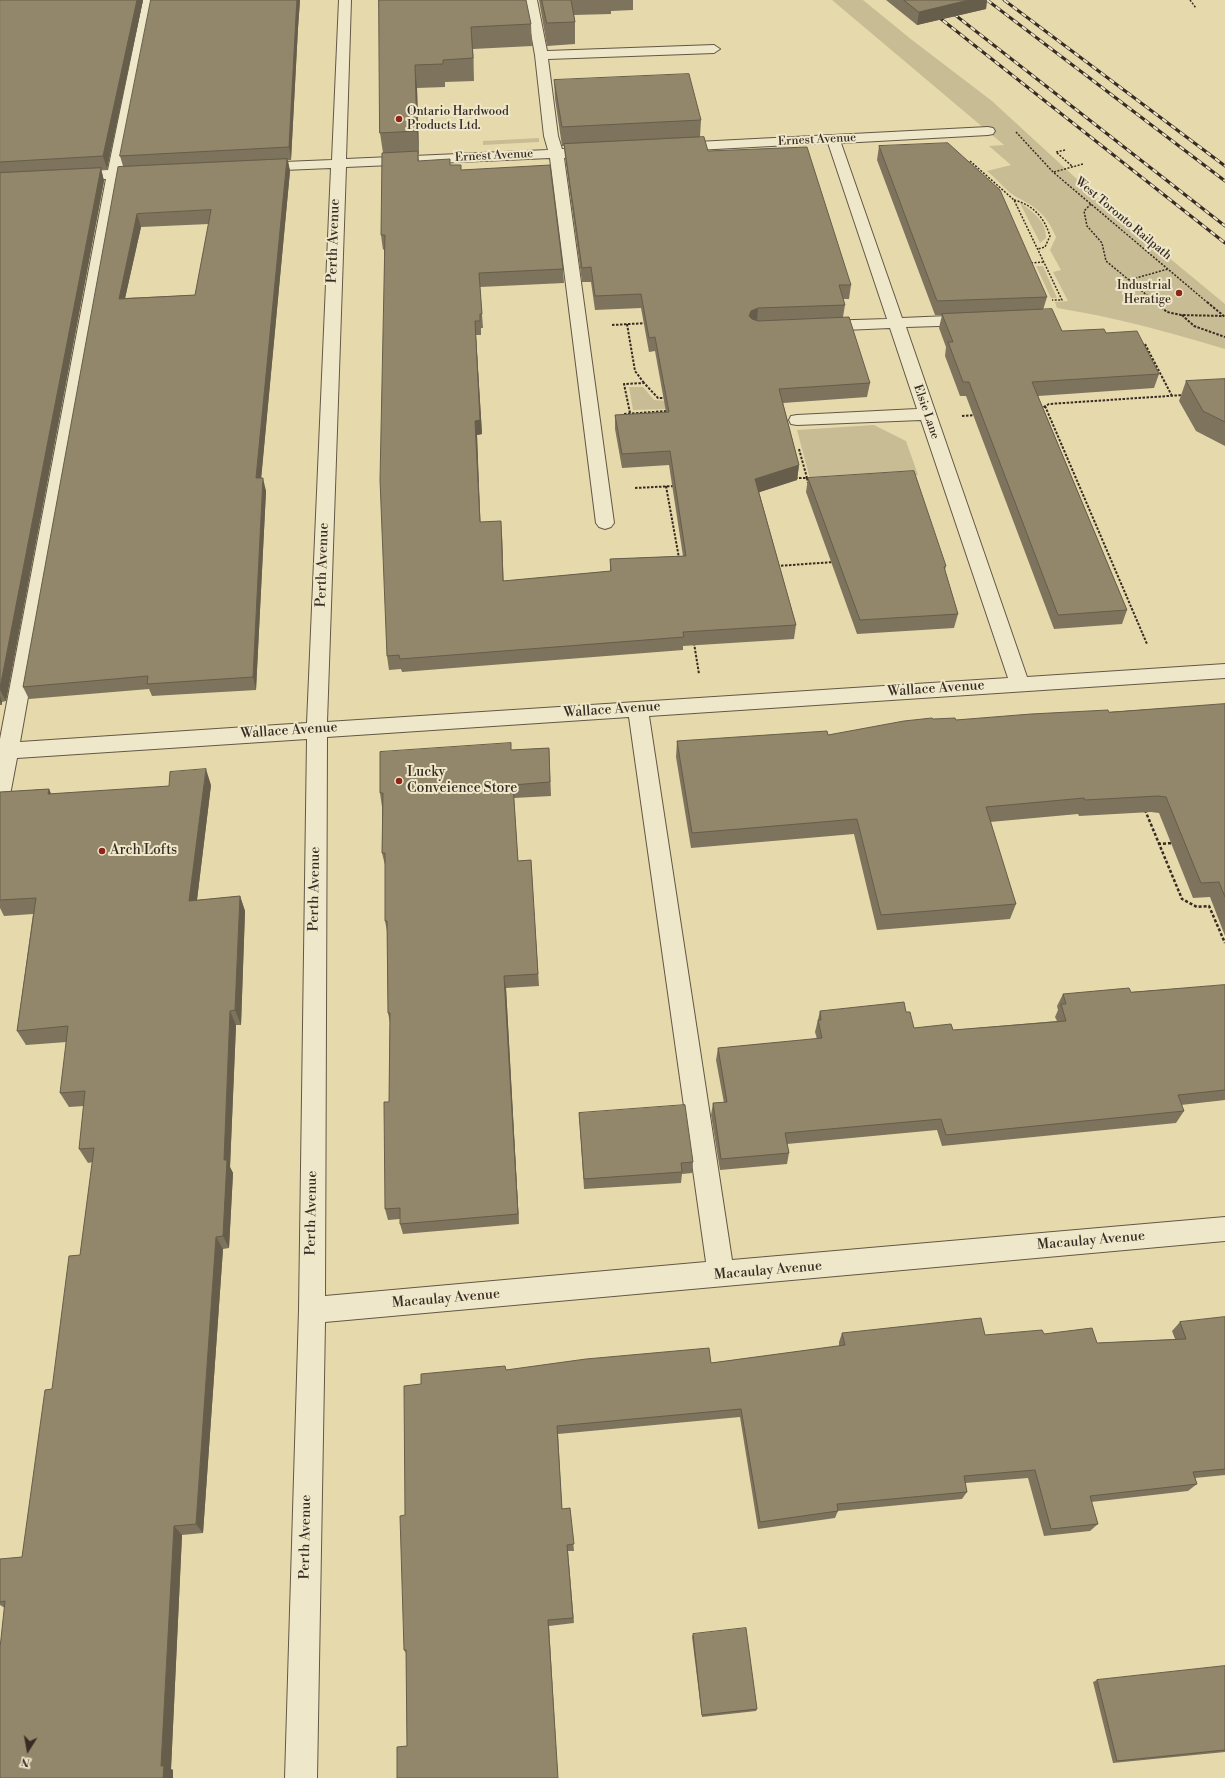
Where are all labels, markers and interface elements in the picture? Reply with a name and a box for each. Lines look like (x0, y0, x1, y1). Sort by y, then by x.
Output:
place label: Ontario Hardwood Products Ltd. (407, 105, 509, 133)
marker: Ontario Hardwood Products Ltd. (394, 114, 404, 124)
street label: Ernest Avenue (777, 131, 857, 149)
street label: Ernest Avenue (454, 147, 534, 165)
street label: West Toronto Railpath (1072, 174, 1174, 264)
street label: Perth Avenue (324, 198, 344, 284)
place label: Industrial Heratige (1117, 279, 1171, 307)
marker: Industrial Heratige (1174, 288, 1184, 298)
street label: Elsie Lane (910, 383, 942, 441)
street label: Perth Avenue (313, 522, 333, 608)
street label: Wallace Avenue (887, 677, 985, 701)
street label: Wallace Avenue (563, 698, 661, 722)
street label: Wallace Avenue (240, 719, 338, 743)
place label: Lucky Conveience Store (407, 765, 517, 798)
marker: Lucky Conveience Store (394, 776, 404, 786)
place label: Arch Lofts (110, 843, 177, 859)
marker: Arch Lofts (97, 846, 107, 856)
street label: Perth Avenue (306, 847, 324, 931)
street label: Perth Avenue (303, 1171, 321, 1255)
street label: Macaulay Avenue (1036, 1228, 1146, 1254)
street label: Macaulay Avenue (713, 1258, 823, 1284)
street label: Macaulay Avenue (391, 1286, 501, 1312)
street label: Perth Avenue (297, 1495, 315, 1579)
north arrow (8, 1730, 48, 1770)
text: N (20, 1754, 31, 1769)

